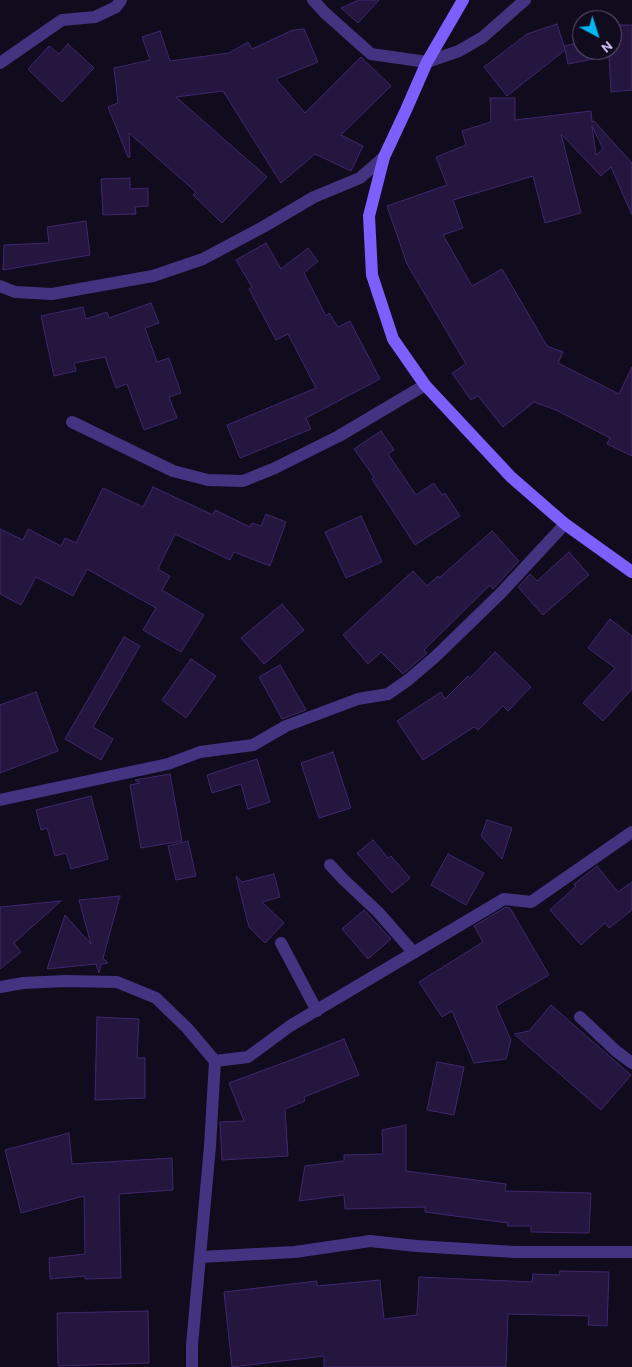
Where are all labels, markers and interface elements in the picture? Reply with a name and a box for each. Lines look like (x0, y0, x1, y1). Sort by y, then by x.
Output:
north arrow (572, 10, 622, 60)
text: N (597, 36, 616, 56)

